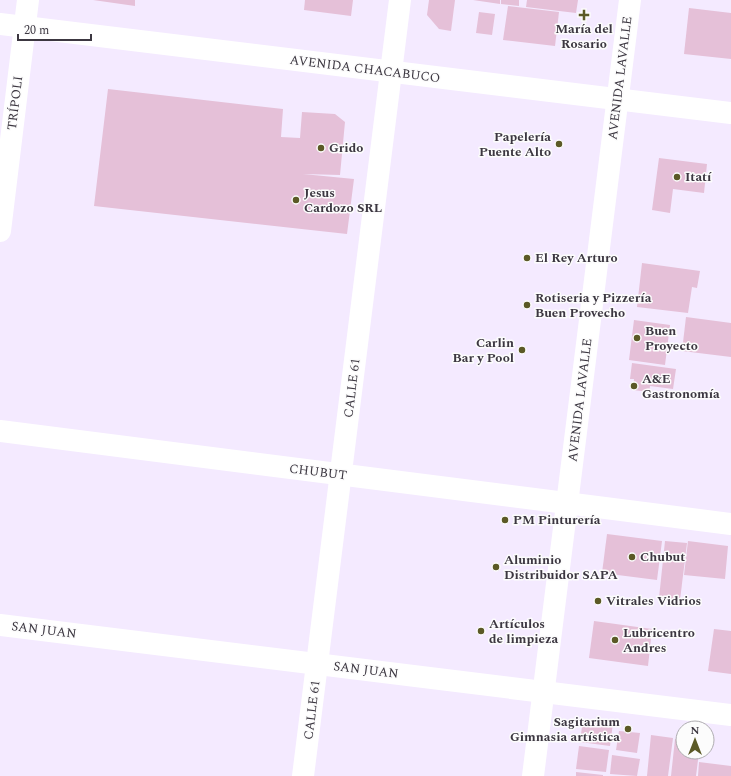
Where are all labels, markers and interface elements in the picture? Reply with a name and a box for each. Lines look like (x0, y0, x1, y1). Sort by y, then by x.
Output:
marker: María del Rosario (579, 10, 589, 20)
street label: AVENIDA LAVALLE (602, 15, 638, 141)
scale bar (18, 16, 91, 42)
place label: María del Rosario (555, 19, 613, 54)
text: 20 m (24, 21, 49, 40)
street label: AVENIDA CHACABUCO (289, 50, 441, 88)
street label: TRÍPOLI (2, 75, 28, 131)
place label: Papelería Puente Alto (479, 127, 551, 162)
place label: Grido (329, 138, 363, 158)
marker: Papelería Puente Alto (554, 139, 564, 149)
marker: Grido (316, 143, 326, 153)
place label: Itatí (685, 167, 712, 187)
marker: Itatí (672, 172, 682, 182)
place label: Jesus Cardozo SRL (304, 183, 382, 218)
marker: Jesus Cardozo SRL (291, 195, 301, 205)
place label: El Rey Arturo (535, 248, 618, 268)
marker: El Rey Arturo (522, 253, 532, 263)
place label: Rotiseria y Pizzería Buen Provecho (535, 288, 652, 323)
marker: Rotiseria y Pizzería Buen Provecho (522, 300, 532, 310)
place label: Buen Proyecto (645, 321, 698, 356)
place label: Carlin Bar y Pool (452, 333, 514, 368)
marker: Buen Proyecto (632, 333, 642, 343)
street label: AVENIDA LAVALLE (562, 337, 598, 463)
marker: Carlin Bar y Pool (517, 345, 527, 355)
street label: CALLE 61 (338, 357, 366, 419)
place label: A&E Gastronomía (642, 369, 720, 404)
marker: A&E Gastronomía (629, 381, 639, 391)
street label: CHUBUT (288, 459, 348, 485)
place label: PM Pinturería (513, 510, 601, 530)
marker: PM Pinturería (500, 515, 510, 525)
place label: Chubut (640, 547, 685, 567)
place label: Aluminio Distribuidor SAPA (504, 550, 618, 585)
marker: Chubut (627, 552, 637, 562)
marker: Aluminio Distribuidor SAPA (491, 562, 501, 572)
place label: Vitrales Vidrios (606, 591, 701, 611)
marker: Vitrales Vidrios (593, 596, 603, 606)
place label: Artículos de limpieza (489, 614, 559, 649)
street label: SAN JUAN (10, 616, 78, 644)
place label: Lubricentro Andres (623, 623, 695, 658)
marker: Artículos de limpieza (476, 626, 486, 636)
marker: Lubricentro Andres (610, 635, 620, 645)
street label: SAN JUAN (332, 656, 400, 684)
street label: CALLE 61 (298, 679, 326, 741)
place label: Sagitarium Gimnasia artística (510, 712, 620, 747)
north arrow (675, 720, 715, 760)
text: N (691, 722, 700, 739)
marker: Sagitarium Gimnasia artística (623, 724, 633, 734)

